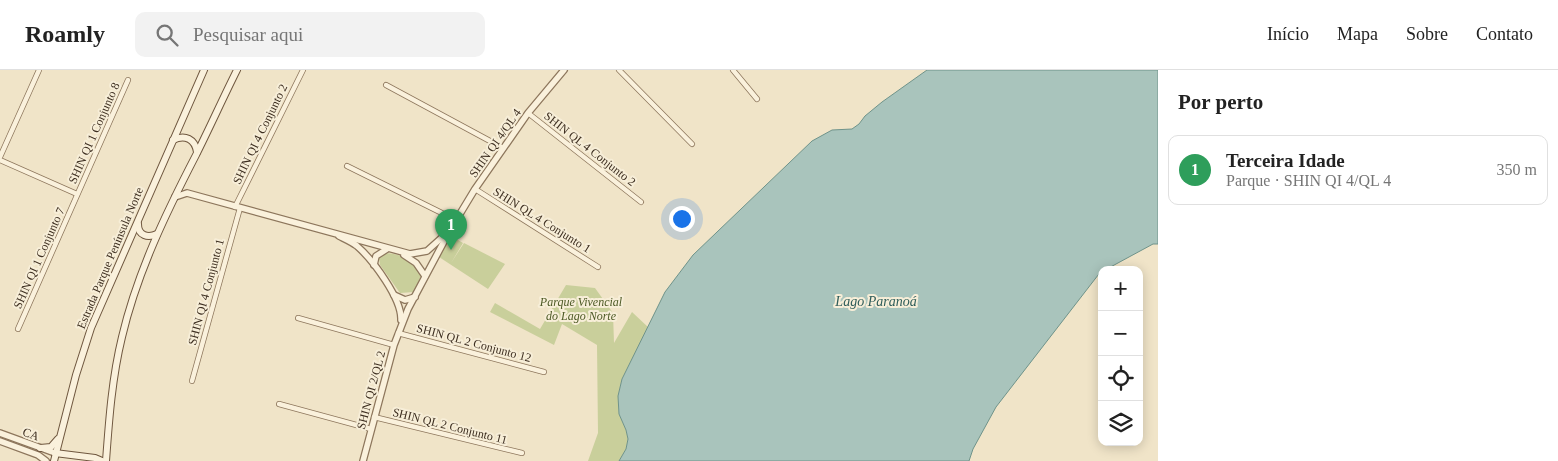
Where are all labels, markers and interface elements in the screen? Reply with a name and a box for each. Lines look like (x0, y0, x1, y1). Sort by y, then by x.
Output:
search box (135, 12, 485, 57)
text: Roamly (25, 21, 105, 47)
icon: search (153, 21, 181, 49)
text: Pesquisar aqui (193, 24, 303, 45)
text: Início (1267, 24, 1309, 44)
text: Mapa (1337, 24, 1378, 44)
text: Sobre (1406, 24, 1448, 44)
text: Contato (1476, 24, 1533, 44)
street label: SHIN QI 1 Conjunto 8 (65, 80, 123, 186)
street label: SHIN QI 4 Conjunto 2 (230, 82, 290, 186)
text: Por perto (1178, 90, 1263, 114)
street label: SHIN QI 4/QL 4 (466, 106, 524, 180)
street label: SHIN QL 4 Conjunto 2 (541, 109, 639, 189)
text: Terceira Idade (1226, 150, 1345, 171)
text: 1 (1191, 161, 1199, 178)
text: 350 m (1497, 161, 1537, 178)
text: Parque · SHIN QI 4/QL 4 (1226, 172, 1391, 189)
street label: SHIN QL 4 Conjunto 1 (491, 184, 593, 256)
street label: Estrada Parque Península Norte (74, 185, 146, 331)
street label: SHIN QI 1 Conjunto 7 (10, 205, 68, 311)
your location (669, 206, 695, 232)
pin: 1 (435, 209, 467, 250)
street label: SHIN QI 4 Conjunto 1 (185, 237, 227, 347)
map controls (1098, 266, 1143, 446)
button: + (1098, 266, 1143, 311)
water label: Lago Paranoá (834, 294, 917, 309)
park label: Parque Vivencial do Lago Norte (539, 295, 623, 323)
button: − (1098, 311, 1143, 356)
street label: SHIN QL 2 Conjunto 12 (415, 321, 533, 365)
street label: SHIN QI 2/QL 2 (354, 349, 388, 431)
button: locate (1098, 356, 1143, 401)
button: layers (1098, 401, 1143, 446)
street label: SHIN QL 2 Conjunto 11 (391, 405, 509, 447)
street label: CA (21, 425, 42, 444)

